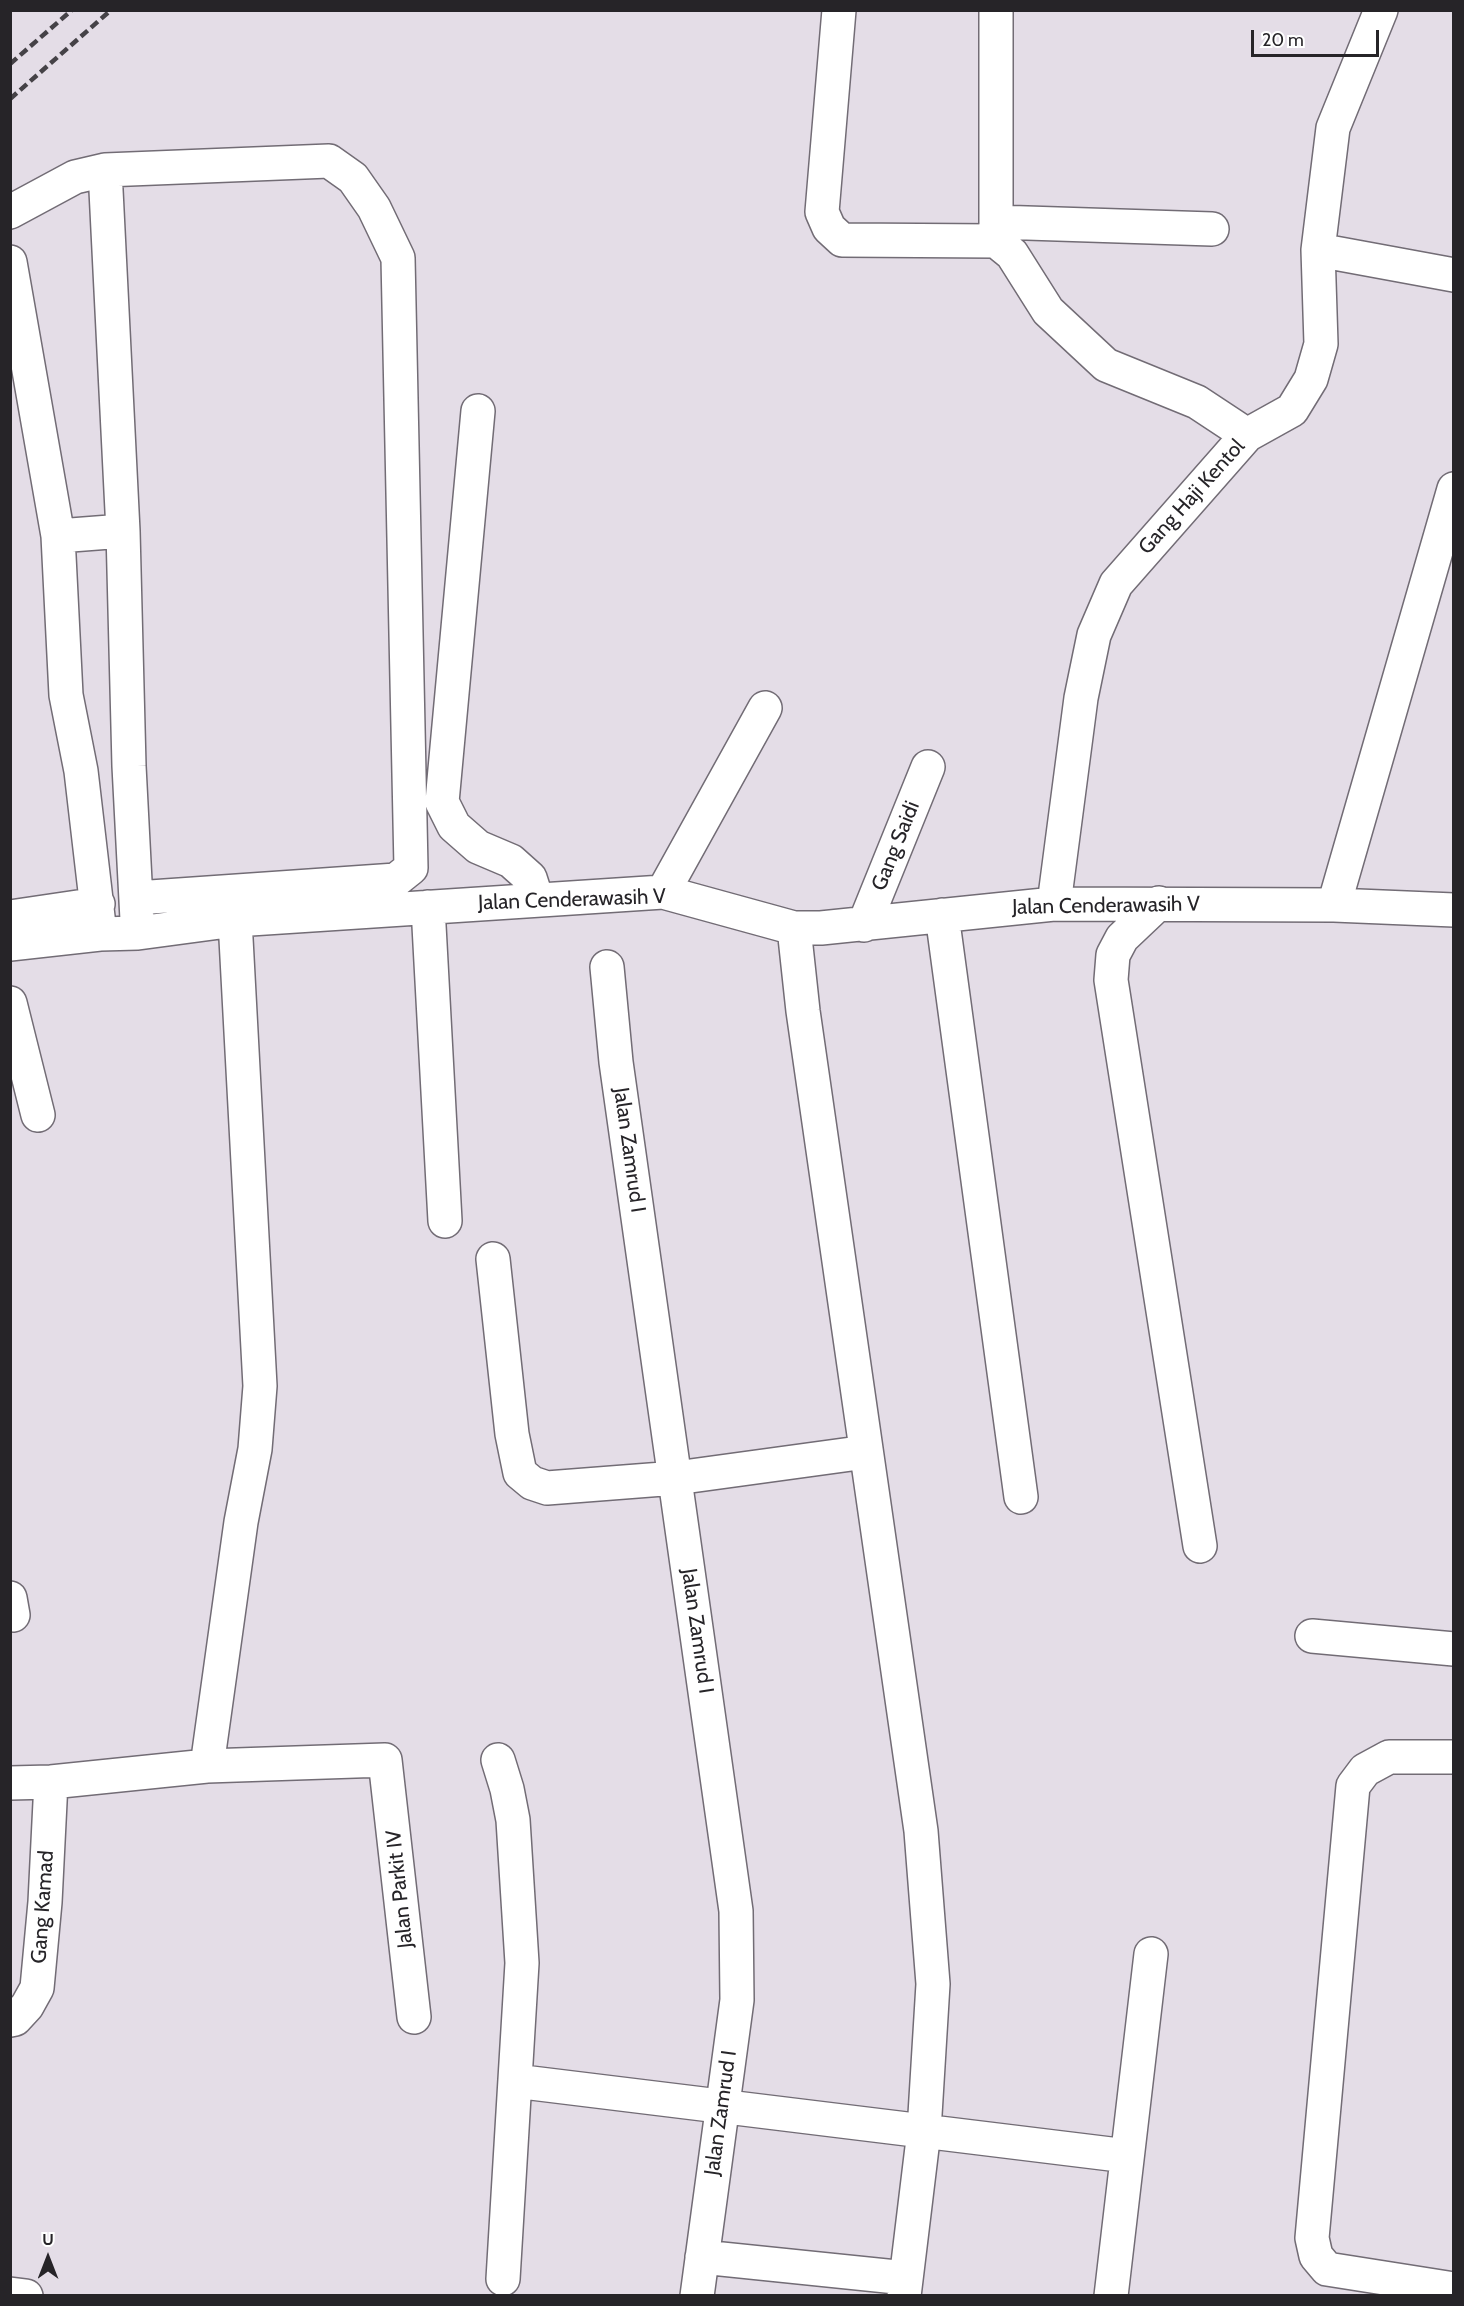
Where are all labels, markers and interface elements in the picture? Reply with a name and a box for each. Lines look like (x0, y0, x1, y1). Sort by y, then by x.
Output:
scale bar (1254, 18, 1382, 56)
text: 20 m (1262, 29, 1304, 51)
street label: Gang Haji Kentol (1134, 434, 1250, 560)
street label: Gang Saidi (867, 798, 925, 894)
street label: Jalan Cenderawasih V (478, 884, 666, 916)
street label: Jalan Cenderawasih V (1012, 892, 1200, 920)
street label: Jalan Zamrud I (608, 1086, 650, 1214)
street label: Jalan Zamrud I (676, 1567, 718, 1695)
street label: Jalan Parkit IV (381, 1829, 419, 1949)
street label: Gang Kamad (26, 1850, 60, 1964)
street label: Jalan Zamrud I (700, 2049, 742, 2177)
north arrow (18, 2228, 78, 2288)
text: U (42, 2230, 54, 2249)

